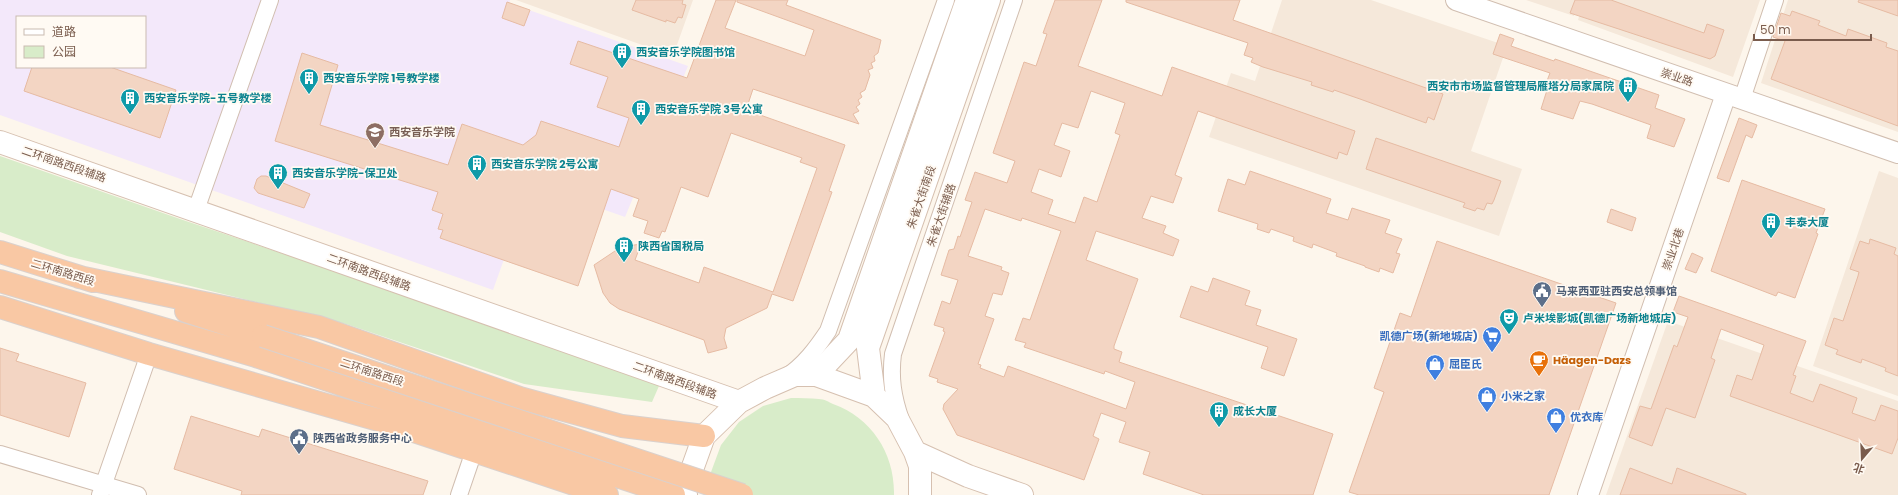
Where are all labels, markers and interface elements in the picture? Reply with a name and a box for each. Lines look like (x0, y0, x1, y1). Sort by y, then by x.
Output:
legend (16, 16, 146, 68)
scale bar (1754, 16, 1871, 42)
text: 50 m (1760, 21, 1791, 38)
text: 道路 (52, 23, 76, 40)
building icon: 西安音乐学院图书馆 (611, 41, 633, 69)
text: 公园 (52, 43, 76, 60)
place label: 西安音乐学院图书馆 (636, 44, 735, 60)
street label: 崇业路 (1659, 64, 1695, 90)
building icon: 西安音乐学院 1号教学楼 (298, 67, 320, 95)
place label: 西安音乐学院 1号教学楼 (323, 70, 439, 86)
building icon: 西安市市场监督管理局雁塔分局家属院 (1617, 75, 1639, 103)
place label: 西安市市场监督管理局雁塔分局家属院 (1427, 78, 1614, 94)
building icon: 西安音乐学院-五号教学楼 (119, 87, 141, 115)
place label: 西安音乐学院-五号教学楼 (144, 90, 271, 106)
building icon: 西安音乐学院 3号公寓 (630, 98, 652, 126)
place label: 西安音乐学院 3号公寓 (655, 101, 763, 117)
school or university icon: 西安音乐学院 (364, 121, 386, 149)
place label: 西安音乐学院 (389, 124, 455, 140)
street label: 二环南路西段辅路 (20, 142, 108, 186)
building icon: 西安音乐学院 2号公寓 (466, 153, 488, 181)
place label: 西安音乐学院 2号公寓 (491, 156, 599, 172)
building icon: 西安音乐学院-保卫处 (267, 162, 289, 190)
street label: 朱雀大街南段 (903, 163, 939, 231)
place label: 西安音乐学院-保卫处 (292, 165, 397, 181)
street label: 朱雀大街辅路 (923, 181, 959, 249)
building icon: 丰泰大厦 (1760, 211, 1782, 239)
place label: 丰泰大厦 (1785, 214, 1829, 230)
street label: 崇业北巷 (1658, 226, 1688, 272)
building icon: 陕西省国税局 (613, 235, 635, 263)
place label: 陕西省国税局 (638, 238, 704, 254)
street label: 二环南路西段辅路 (325, 249, 413, 295)
street label: 二环南路西段 (29, 255, 97, 289)
public building icon: 马来西亚驻西安总领事馆 (1531, 280, 1553, 308)
place label: 马来西亚驻西安总领事馆 (1556, 283, 1677, 299)
theatre icon: 卢米埃影城(凯德广场新地城店) (1498, 307, 1520, 335)
place label: 卢米埃影城(凯德广场新地城店) (1523, 310, 1677, 326)
supermarket icon: 凯德广场(新地城店) (1481, 325, 1503, 353)
place label: 凯德广场(新地城店) (1380, 328, 1478, 344)
cafe icon: Häagen-Dazs (1528, 349, 1550, 377)
place label: Häagen-Dazs (1553, 352, 1631, 368)
shop icon: 屈臣氏 (1424, 353, 1446, 381)
street label: 二环南路西段 (338, 354, 406, 390)
place label: 屈臣氏 (1449, 356, 1482, 372)
street label: 二环南路西段辅路 (631, 357, 719, 403)
shop icon: 小米之家 (1476, 385, 1498, 413)
place label: 小米之家 (1501, 388, 1545, 404)
building icon: 成长大厦 (1208, 400, 1230, 428)
place label: 成长大厦 (1233, 403, 1277, 419)
shop icon: 优衣库 (1545, 406, 1567, 434)
place label: 优衣库 (1570, 409, 1603, 425)
public building icon: 陕西省政务服务中心 (288, 427, 310, 455)
place label: 陕西省政务服务中心 (313, 430, 412, 446)
north arrow (1842, 439, 1882, 479)
text: 北 (1851, 459, 1867, 478)

